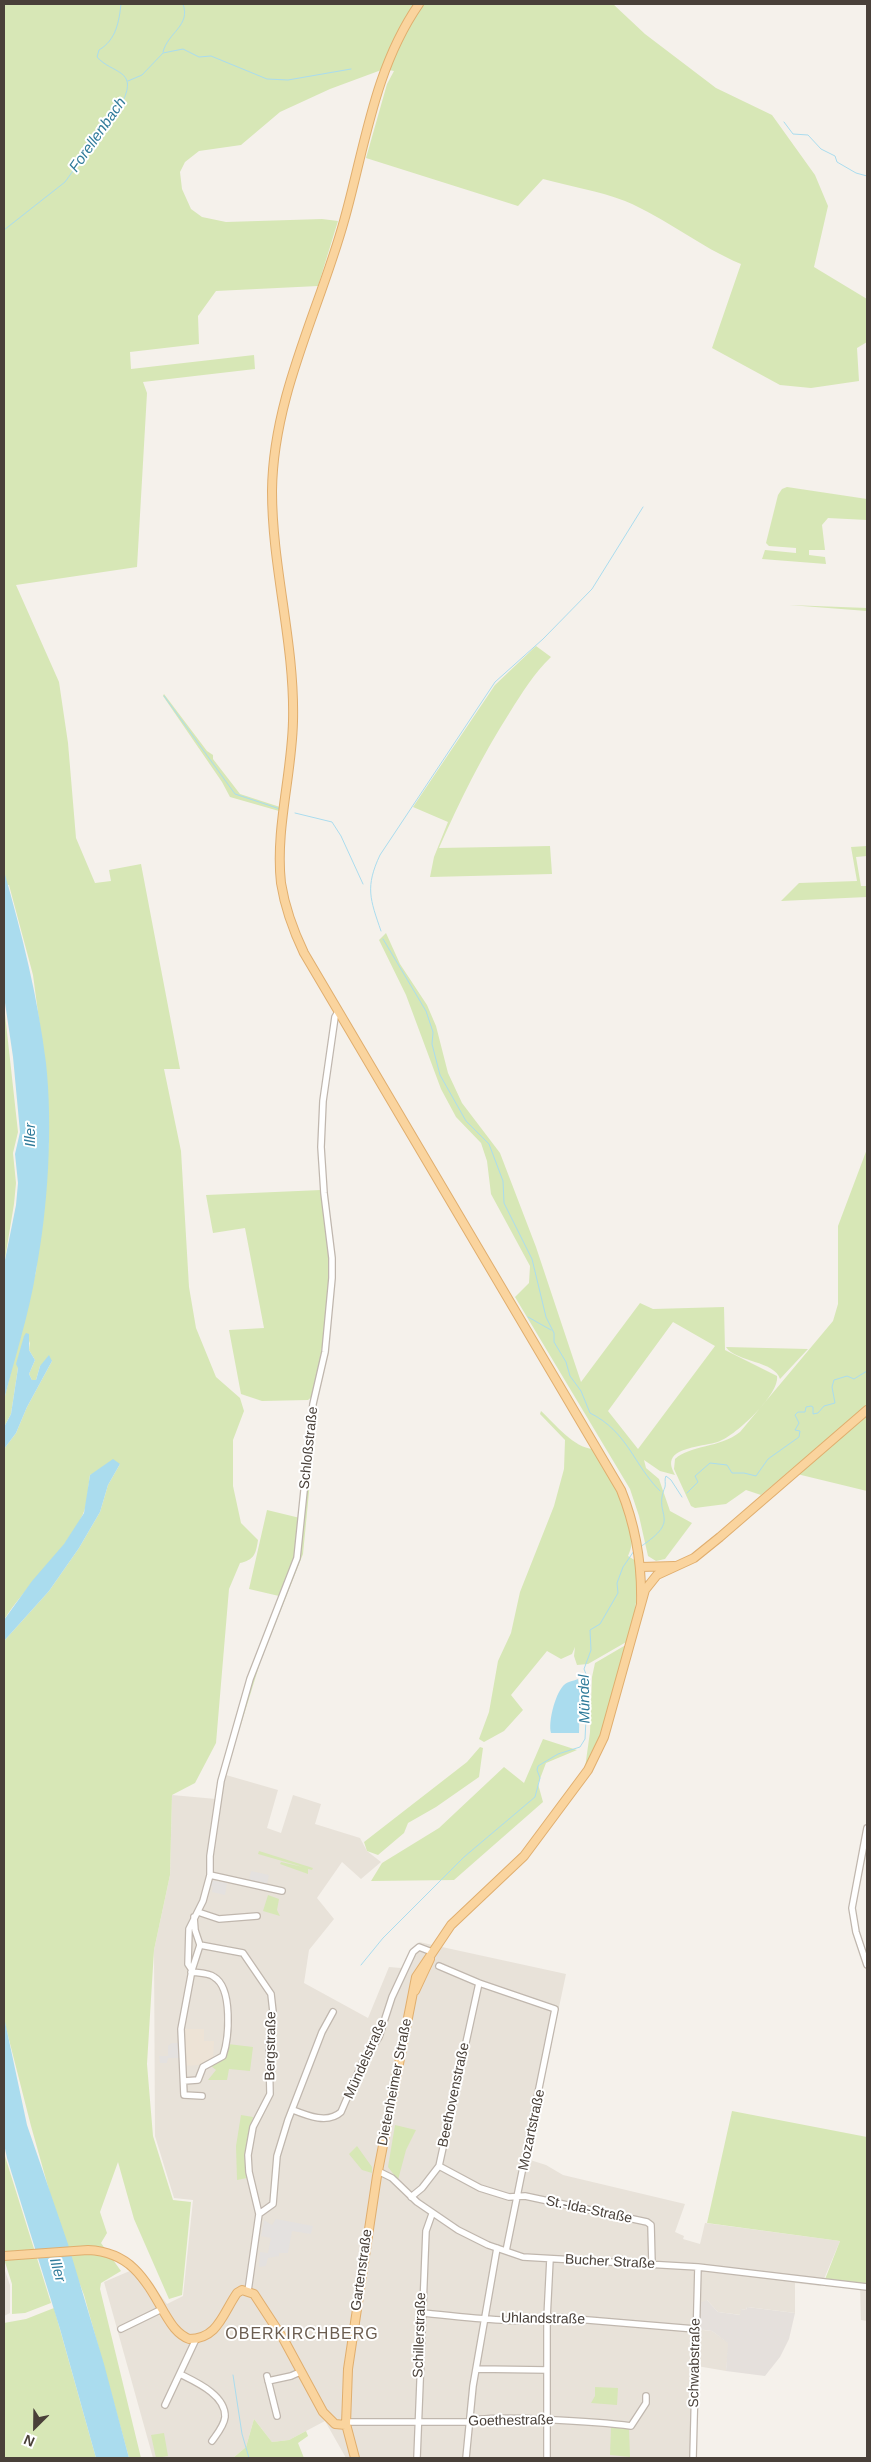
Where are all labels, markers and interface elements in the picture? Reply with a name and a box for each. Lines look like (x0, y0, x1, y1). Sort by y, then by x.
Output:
water label: Forellenbach (66, 94, 130, 176)
water label: Iller (22, 1123, 40, 1147)
street label: Schloßstraße (296, 1406, 322, 1490)
water label: Mündel (576, 1674, 594, 1724)
street label: Bergstraße (262, 2011, 280, 2081)
street label: Mündelstraße (341, 2016, 391, 2102)
street label: Dietenheimer Straße (374, 2017, 416, 2147)
street label: Beethovenstraße (435, 2041, 473, 2149)
street label: Mozartstraße (515, 2088, 549, 2172)
street label: St.-Ida-Straße (544, 2193, 634, 2227)
street label: Gartenstraße (348, 2228, 376, 2312)
street label: Bucher Straße (564, 2251, 656, 2273)
water label: Iller (45, 2256, 69, 2284)
street label: Schillerstraße (410, 2292, 430, 2378)
street label: Uhlandstraße (501, 2310, 585, 2328)
street label: Schwabstraße (686, 2318, 704, 2408)
district label: OBERKIRCHBERG (224, 2325, 380, 2345)
north arrow (10, 2402, 60, 2452)
street label: Goethestraße (468, 2412, 554, 2430)
text: N (21, 2431, 37, 2450)

